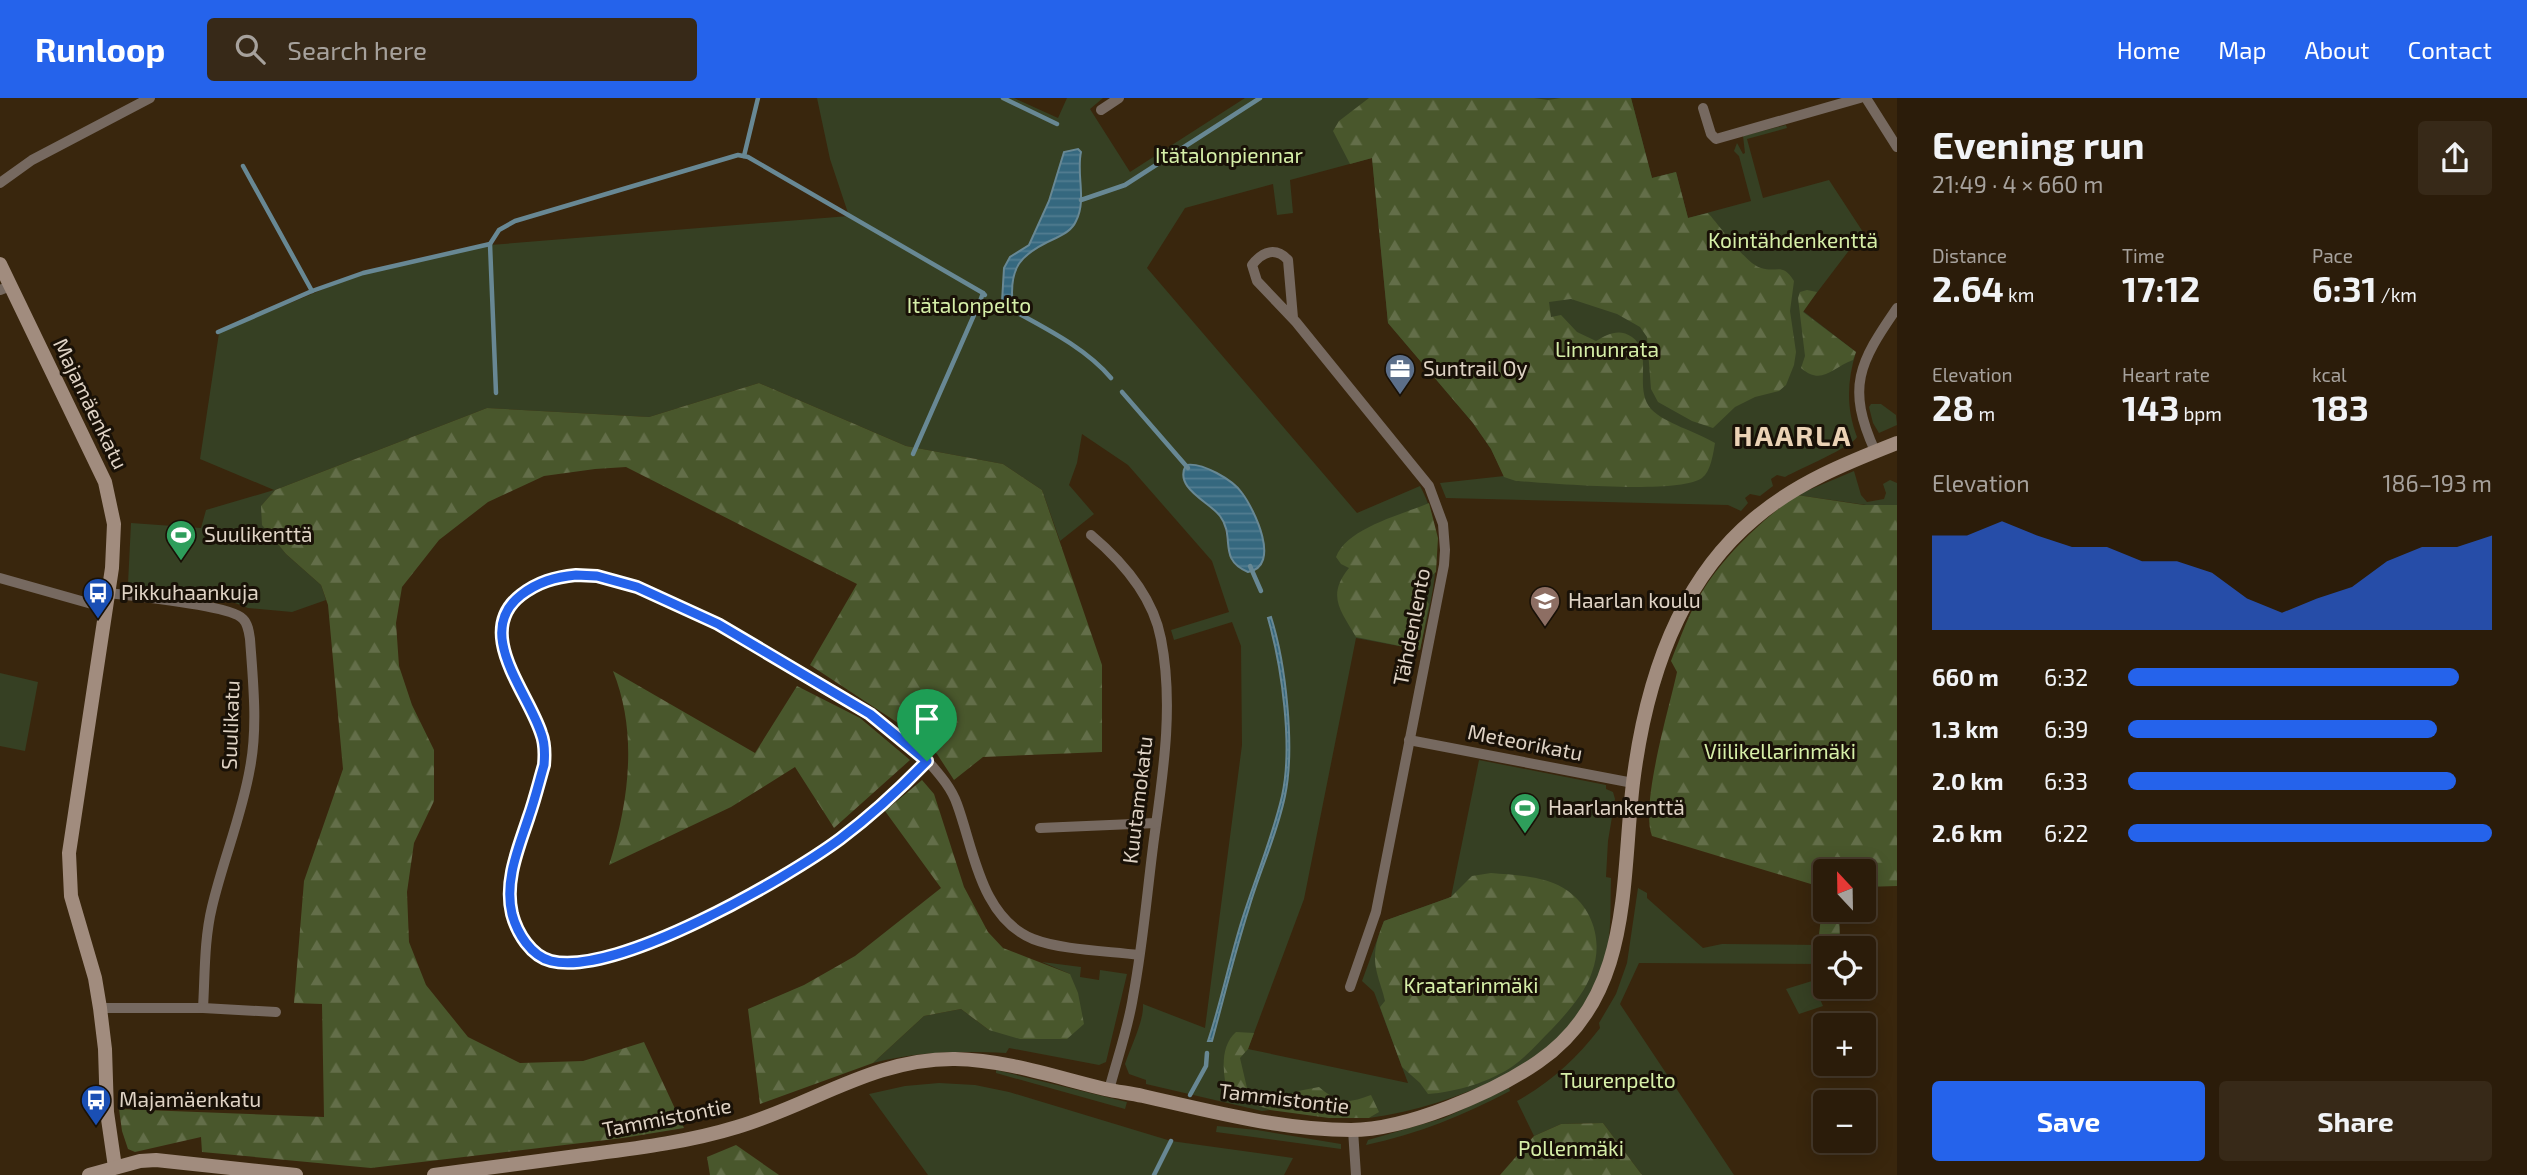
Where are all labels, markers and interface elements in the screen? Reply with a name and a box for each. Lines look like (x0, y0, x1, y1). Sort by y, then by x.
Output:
search box (207, 18, 697, 81)
text: Runloop (35, 29, 165, 69)
icon: search (231, 30, 269, 68)
text: Search here (287, 34, 427, 65)
text: Home (2117, 35, 2180, 64)
text: Map (2218, 35, 2266, 64)
text: About (2304, 35, 2370, 64)
text: Contact (2408, 35, 2492, 64)
text: Evening run (1932, 121, 2145, 167)
button: share (2418, 121, 2492, 195)
park label: Itätalonpiennar (1155, 142, 1304, 167)
text: 21:49 · 4 × 660 m (1932, 170, 2104, 198)
park label: Kointähdenkenttä (1708, 227, 1878, 252)
text: Distance (1932, 244, 2007, 267)
text: Time (2122, 244, 2165, 267)
text: Pace (2312, 244, 2353, 267)
text: 2.64 (1932, 267, 2004, 309)
text: 17:12 (2122, 267, 2200, 309)
text: 6:31 (2312, 267, 2377, 309)
text: km (2004, 283, 2034, 306)
text: /km (2377, 283, 2417, 306)
park label: Itätalonpelto (907, 292, 1031, 317)
street label: Majamäenkatu (48, 334, 134, 473)
park label: Linnunrata (1555, 336, 1659, 361)
office icon: Suntrail Oy (1383, 352, 1417, 396)
place label: Suntrail Oy (1423, 355, 1528, 380)
text: Elevation (1932, 363, 2013, 386)
text: Heart rate (2122, 363, 2210, 386)
text: kcal (2312, 363, 2347, 386)
text: 28 (1932, 386, 1974, 428)
text: 143 (2122, 386, 2179, 428)
text: 183 (2312, 386, 2369, 428)
text: m (1974, 402, 1995, 425)
text: bpm (2179, 402, 2222, 425)
district label: HAARLA (1733, 418, 1853, 452)
text: Elevation (1932, 469, 2030, 497)
text: 186–193 m (2382, 469, 2492, 497)
sports icon: Suulikenttä (164, 518, 198, 562)
place label: Suulikenttä (204, 521, 313, 546)
street label: Tähdenlento (1387, 566, 1434, 688)
bus stop icon: Pikkuhaankuja (81, 576, 115, 620)
place label: Pikkuhaankuja (121, 579, 259, 605)
school or university icon: Haarlan koulu (1528, 584, 1562, 628)
place label: Haarlan koulu (1568, 587, 1701, 612)
text: 660 m (1932, 663, 1999, 691)
text: 6:32 (2044, 663, 2088, 691)
street label: Suulikatu (215, 680, 244, 770)
pin (897, 689, 957, 761)
icon: arrive (908, 700, 946, 738)
text: 1.3 km (1932, 715, 1999, 743)
text: 6:39 (2044, 715, 2089, 743)
street label: Meteorikatu (1466, 718, 1585, 765)
street label: Kuutamokatu (1116, 735, 1157, 865)
park label: Viilikellarinmäki (1704, 738, 1856, 763)
text: 2.0 km (1932, 767, 2004, 795)
text: 6:33 (2044, 767, 2088, 795)
sports icon: Haarlankenttä (1508, 791, 1542, 835)
place label: Haarlankenttä (1548, 794, 1685, 819)
text: 2.6 km (1932, 819, 2003, 847)
text: 6:22 (2044, 819, 2088, 847)
north arrow (1813, 859, 1876, 922)
map controls (1813, 859, 1876, 1153)
button: locate (1813, 936, 1876, 999)
park label: Kraatarinmäki (1403, 972, 1539, 997)
button: + (1813, 1013, 1876, 1076)
park label: Tuurenpelto (1560, 1067, 1676, 1092)
street label: Tammistontie (1218, 1077, 1351, 1118)
button: Save (1932, 1081, 2205, 1161)
button: Share (2219, 1081, 2492, 1161)
bus stop icon: Majamäenkatu (79, 1083, 113, 1127)
place label: Majamäenkatu (119, 1086, 261, 1112)
button: − (1813, 1090, 1876, 1153)
street label: Tammistontie (600, 1092, 733, 1141)
park label: Pollenmäki (1518, 1135, 1624, 1160)

